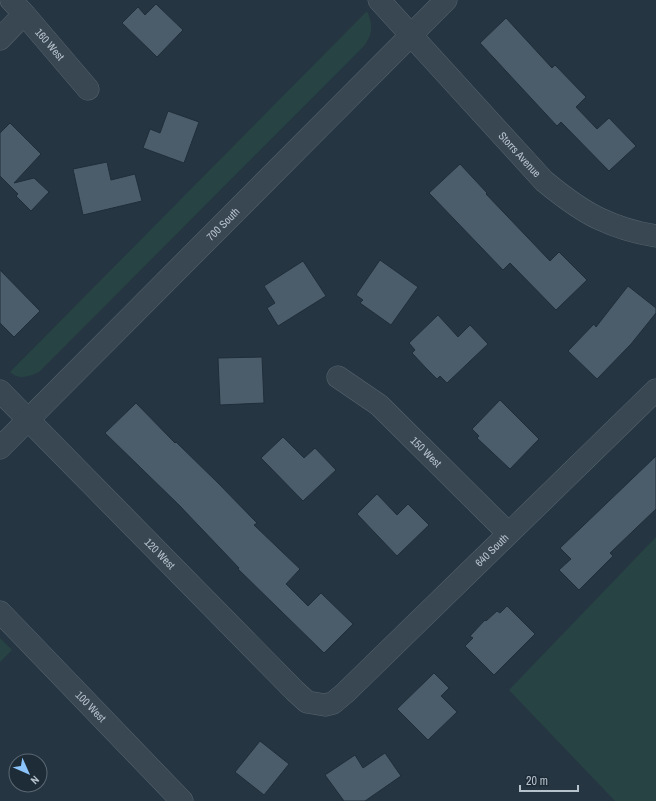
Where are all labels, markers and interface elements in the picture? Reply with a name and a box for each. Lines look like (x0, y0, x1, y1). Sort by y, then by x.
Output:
street label: 160 West (32, 25, 68, 64)
street label: Storrs Avenue (496, 129, 544, 180)
street label: 700 South (203, 204, 242, 244)
street label: 150 West (408, 433, 445, 470)
street label: 640 South (472, 531, 511, 569)
street label: 120 West (142, 535, 179, 572)
street label: 100 West (73, 688, 109, 725)
north arrow (8, 753, 48, 793)
scale bar (520, 767, 578, 793)
text: N (28, 773, 42, 787)
text: 20 m (526, 773, 548, 789)

